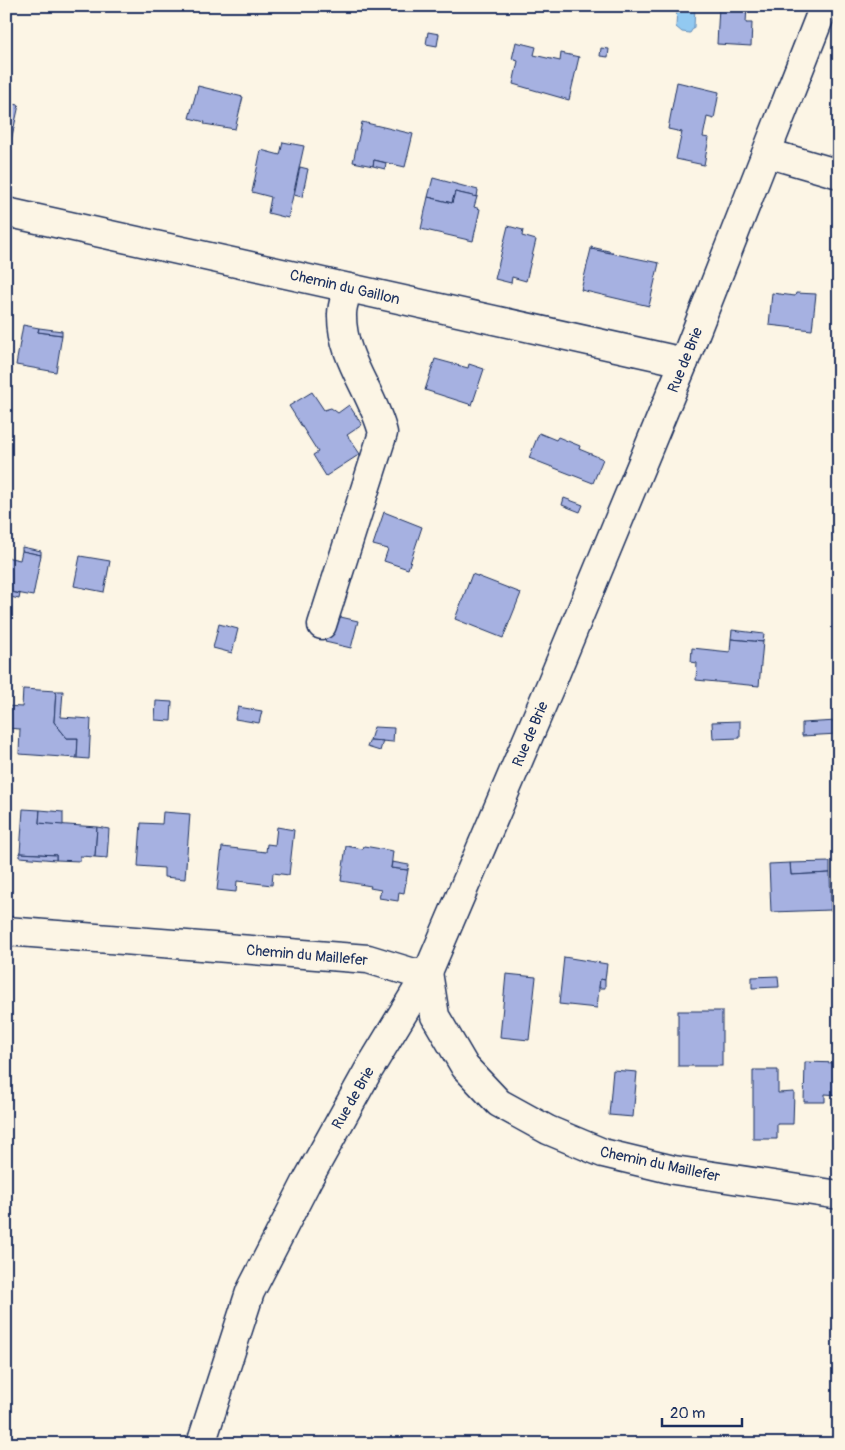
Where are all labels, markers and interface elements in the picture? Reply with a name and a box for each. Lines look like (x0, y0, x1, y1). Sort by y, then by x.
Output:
street label: Chemin du Gaillon (288, 266, 402, 309)
street label: Rue de Brie (664, 324, 707, 396)
street label: Rue de Brie (508, 698, 553, 770)
street label: Chemin du Maillefer (245, 941, 369, 970)
street label: Rue de Brie (328, 1063, 379, 1133)
street label: Chemin du Maillefer (598, 1142, 722, 1187)
scale bar (662, 1395, 742, 1427)
text: 20 m (670, 1404, 705, 1423)

